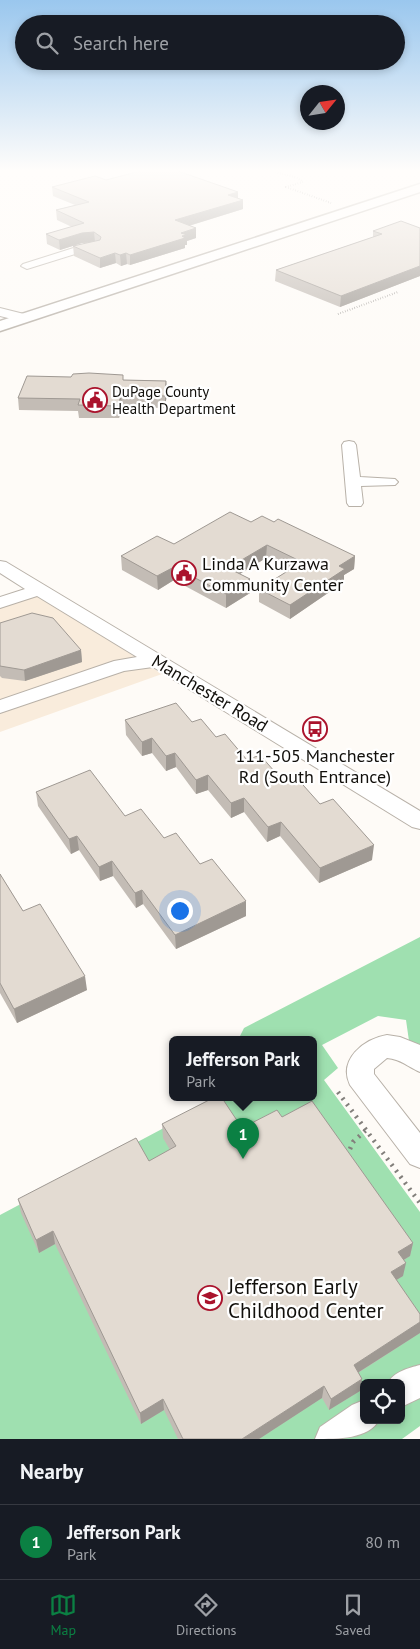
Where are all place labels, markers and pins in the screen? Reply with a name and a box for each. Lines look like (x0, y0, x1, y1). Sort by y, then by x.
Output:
place label: DuPage County Health Department (112, 382, 236, 418)
public building icon: DuPage County Health Department (82, 387, 108, 413)
place label: Linda A Kurzawa Community Center (202, 552, 343, 596)
public building icon: Linda A Kurzawa Community Center (171, 560, 197, 586)
bus stop icon: 111-505 Manchester Rd (South Entrance) (302, 716, 328, 742)
place label: 111-505 Manchester Rd (South Entrance) (235, 744, 395, 788)
pin: 1 (227, 1118, 259, 1159)
place label: Jefferson Early Childhood Center (227, 1273, 384, 1324)
school or university icon: Jefferson Early Childhood Center (197, 1285, 223, 1311)

